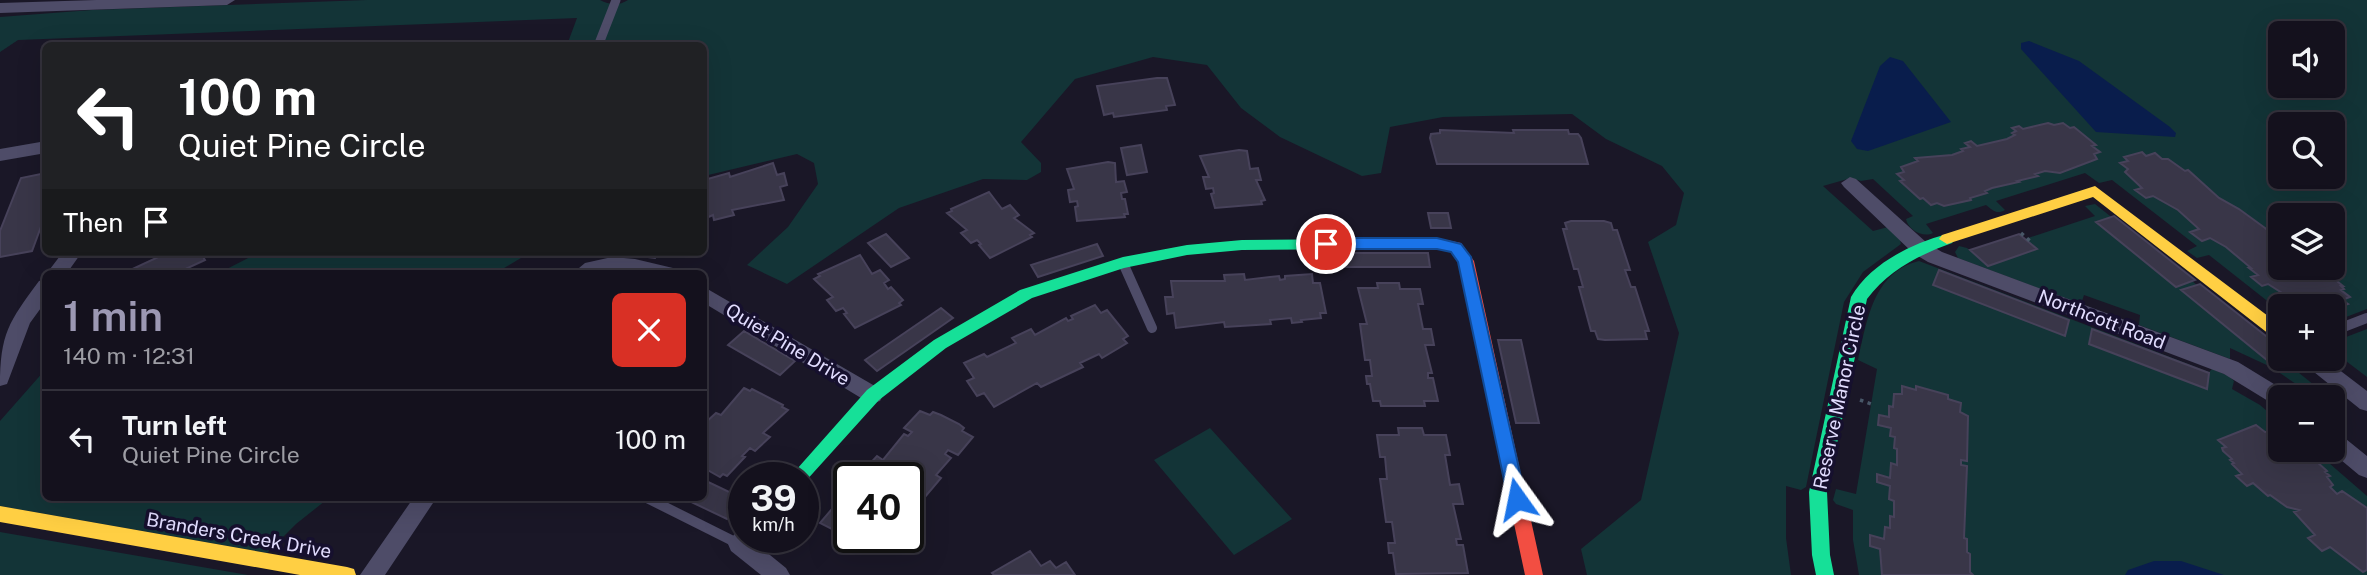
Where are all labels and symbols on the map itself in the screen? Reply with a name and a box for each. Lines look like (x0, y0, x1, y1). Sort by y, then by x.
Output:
pin (1296, 214, 1356, 274)
street label: Northcott Road (2035, 285, 2169, 353)
street label: Quiet Pine Drive (722, 298, 854, 390)
street label: Reserve Manor Circle (1809, 303, 1869, 491)
speed limit sign: 40 (833, 462, 924, 553)
position arrow (1480, 462, 1554, 536)
street label: Branders Creek Drive (145, 508, 333, 562)

